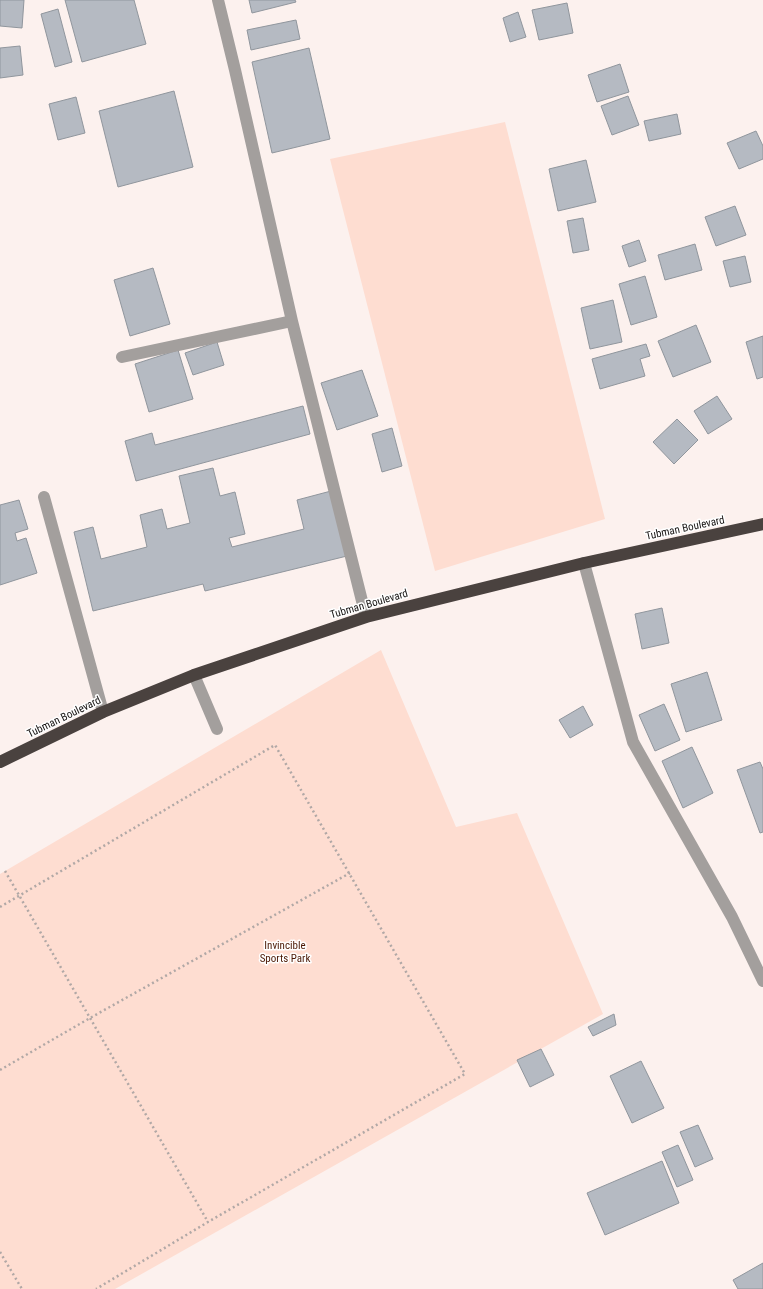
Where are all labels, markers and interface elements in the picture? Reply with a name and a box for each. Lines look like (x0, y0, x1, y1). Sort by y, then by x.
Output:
street label: Tubman Boulevard (644, 513, 726, 543)
street label: Tubman Boulevard (329, 587, 409, 621)
street label: Tubman Boulevard (25, 694, 103, 740)
park label: Invincible Sports Park (260, 939, 310, 965)

